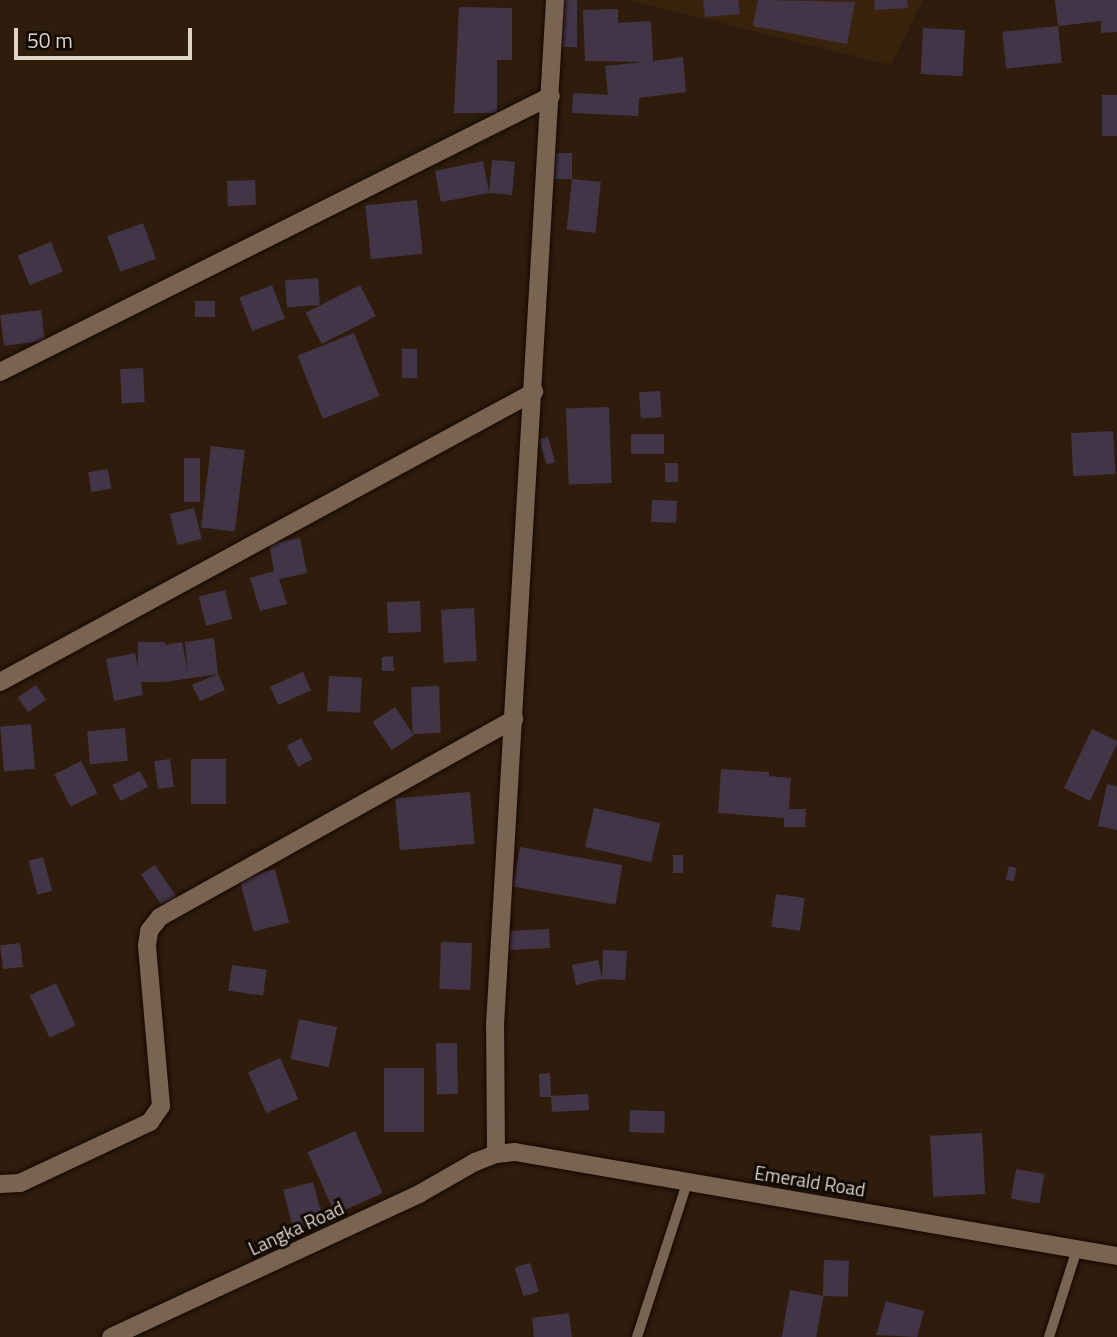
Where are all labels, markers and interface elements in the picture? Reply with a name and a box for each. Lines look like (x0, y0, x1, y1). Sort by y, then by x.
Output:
scale bar (18, 14, 196, 58)
text: 50 m (27, 24, 73, 56)
street label: Emerald Road (753, 1161, 867, 1201)
street label: Langka Road (245, 1196, 347, 1260)

